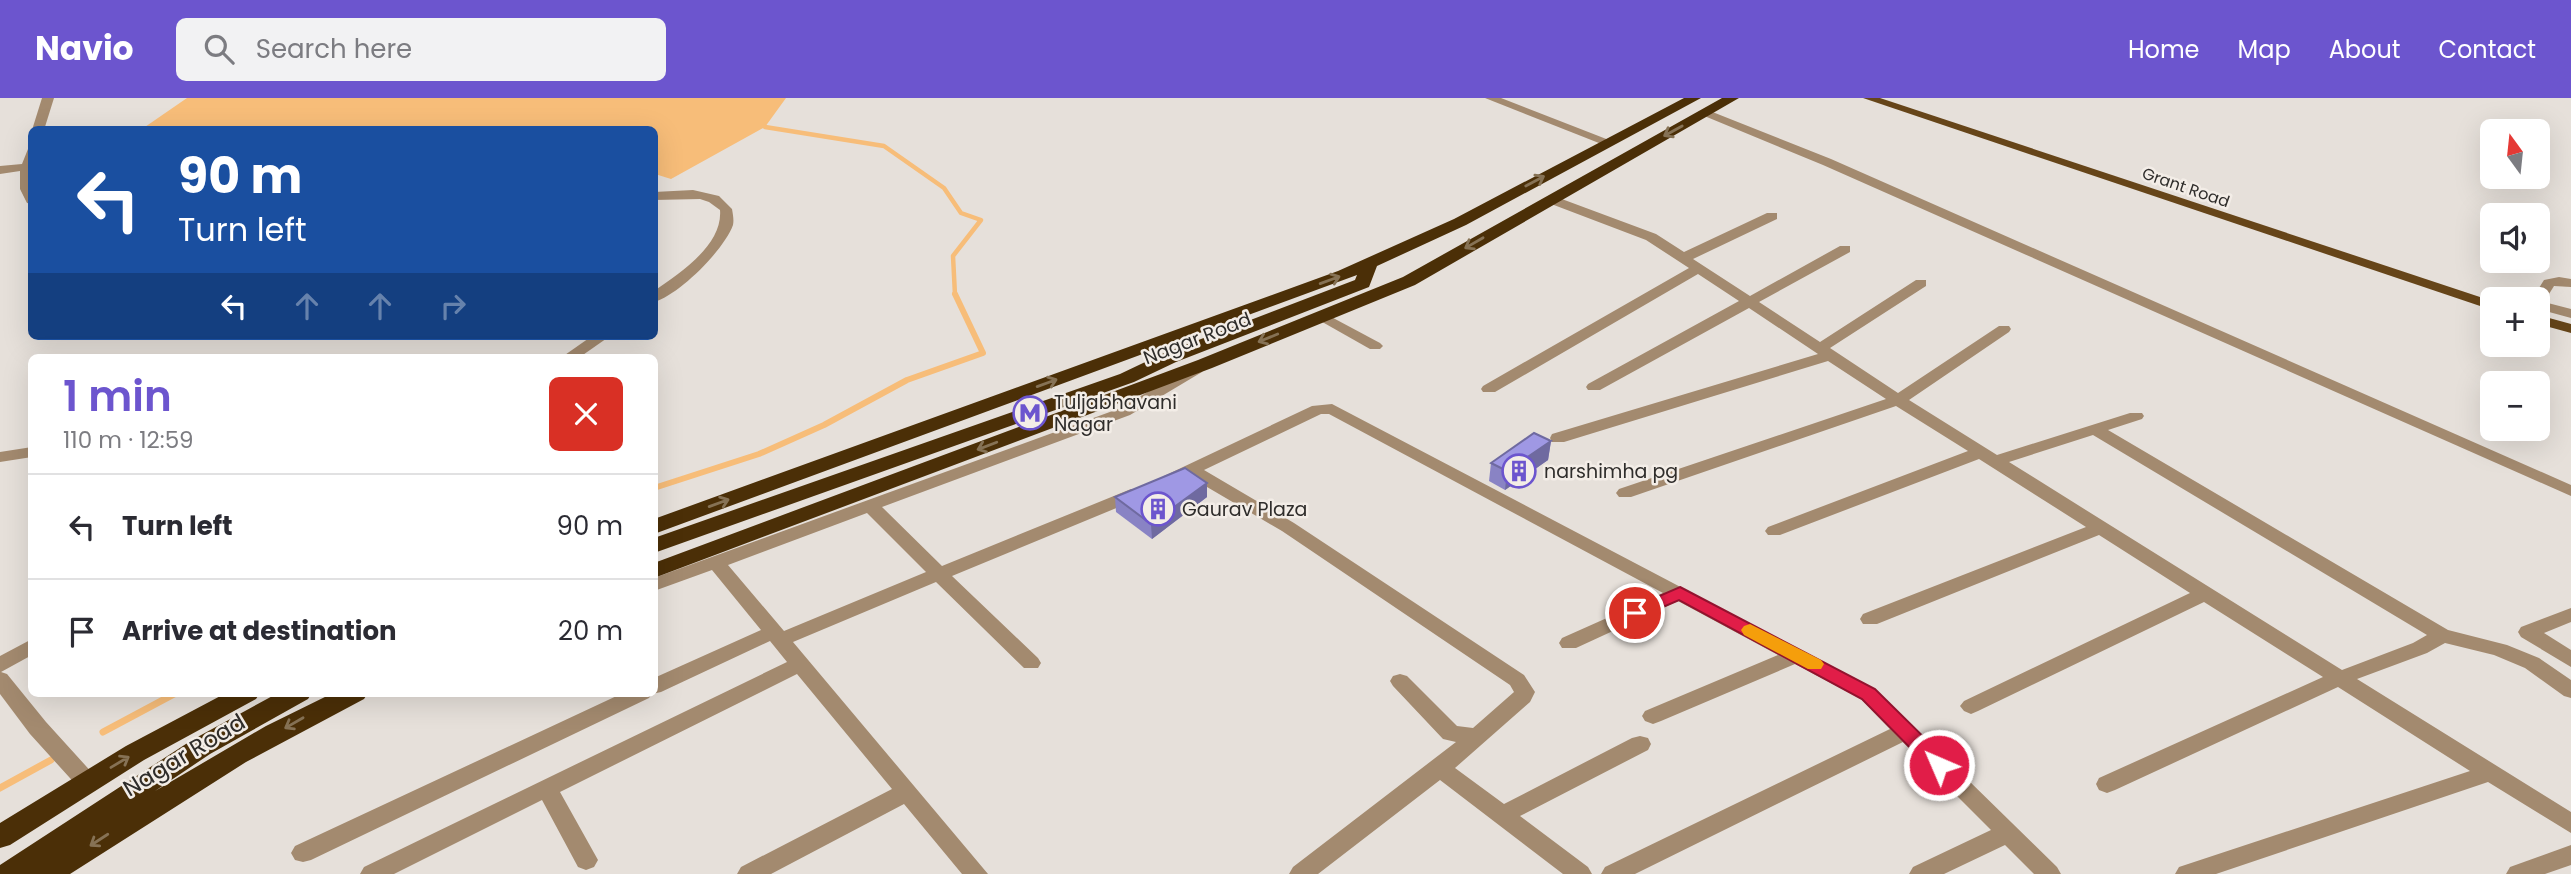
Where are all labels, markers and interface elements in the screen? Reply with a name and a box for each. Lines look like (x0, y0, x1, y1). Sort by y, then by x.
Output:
search box (176, 18, 666, 81)
text: Navio (35, 25, 134, 72)
icon: search (200, 30, 238, 68)
text: Search here (256, 31, 412, 67)
text: Home (2128, 33, 2200, 66)
text: Map (2238, 33, 2291, 66)
text: About (2329, 33, 2400, 66)
text: Contact (2438, 33, 2536, 66)
north arrow (2480, 119, 2550, 189)
map controls (2480, 119, 2550, 441)
one-way arrow (1663, 124, 1683, 138)
text: 90 m (178, 142, 302, 210)
icon: left (63, 154, 154, 245)
street label: Grant Road (2139, 162, 2233, 213)
one-way arrow (1524, 174, 1545, 188)
button: sound (2480, 203, 2550, 273)
text: Turn left (178, 207, 307, 252)
one-way arrow (1465, 236, 1485, 250)
one-way arrow (1319, 273, 1341, 285)
icon: left (215, 287, 253, 325)
icon: ahead (288, 287, 326, 325)
icon: ahead (361, 287, 399, 325)
icon: right (434, 287, 472, 325)
button: + (2480, 287, 2550, 357)
street label: Nagar Road (1139, 306, 1255, 371)
one-way arrow (1258, 332, 1280, 345)
text: 1 min (63, 367, 172, 426)
button: − (2480, 371, 2550, 441)
one-way arrow (1036, 376, 1058, 388)
button: close (549, 377, 623, 451)
place label: Tuljabhavani Nagar (1054, 389, 1177, 438)
metro station icon: Tuljabhavani Nagar (1011, 394, 1049, 432)
text: 110 m · 12:59 (63, 424, 194, 456)
one-way arrow (977, 440, 999, 453)
building icon: narshimha pg (1500, 452, 1538, 490)
place label: narshimha pg (1544, 458, 1678, 485)
building icon: Gaurav Plaza (1139, 490, 1177, 528)
one-way arrow (707, 496, 729, 508)
place label: Gaurav Plaza (1182, 496, 1307, 523)
icon: left (63, 508, 101, 546)
text: Turn left (122, 508, 233, 544)
text: 90 m (557, 508, 623, 544)
pin (1605, 583, 1665, 643)
icon: arrive (1616, 594, 1654, 632)
icon: arrive (63, 613, 101, 651)
text: Arrive at destination (122, 613, 397, 649)
text: 20 m (558, 613, 623, 649)
street label: Nagar Road (117, 706, 251, 804)
one-way arrow (284, 717, 305, 730)
position arrow (1902, 728, 1976, 802)
one-way arrow (110, 755, 130, 769)
one-way arrow (90, 833, 109, 847)

